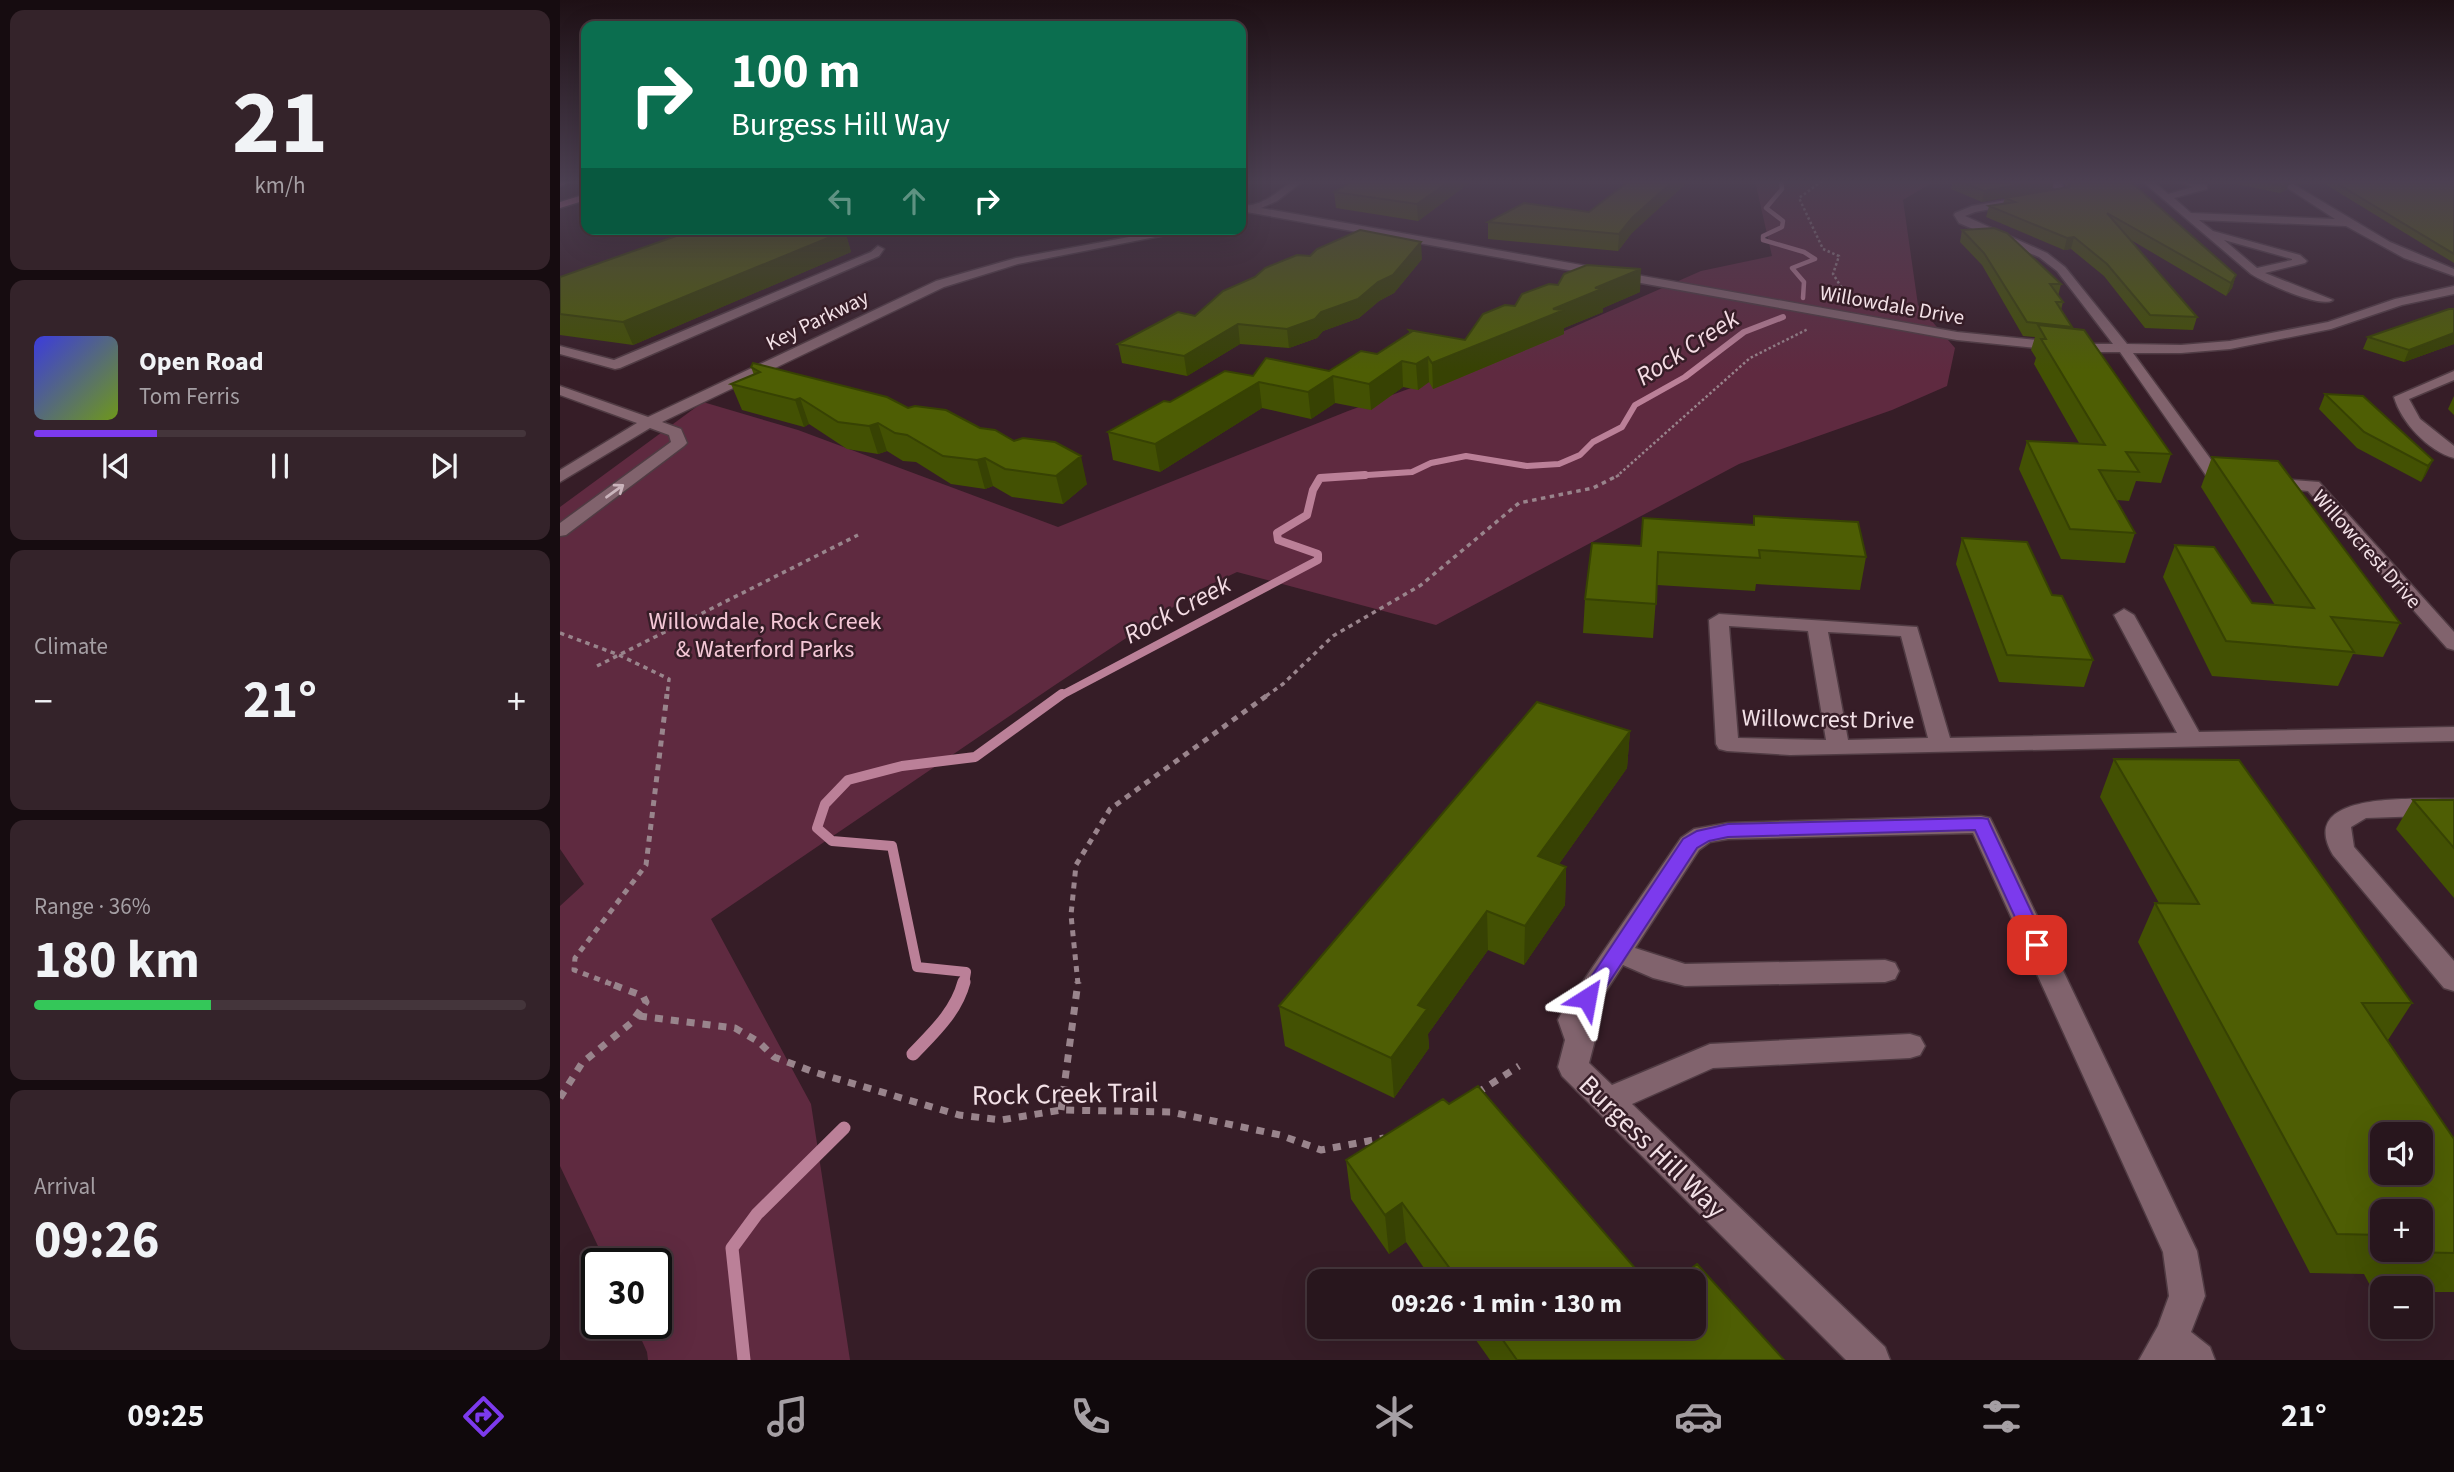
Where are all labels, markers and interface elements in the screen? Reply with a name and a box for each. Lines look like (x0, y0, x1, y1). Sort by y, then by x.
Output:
text: 100 m (731, 37, 860, 107)
icon: right (616, 49, 707, 140)
text: 21 (232, 59, 328, 188)
text: Burgess Hill Way (731, 102, 950, 148)
text: km/h (254, 169, 306, 202)
icon: left (822, 182, 860, 220)
icon: ahead (895, 182, 933, 220)
icon: right (968, 182, 1006, 220)
street label: Willowdale Drive (1817, 278, 1967, 332)
street label: Key Parkway (761, 282, 874, 358)
water label: Rock Creek (1628, 300, 1747, 395)
text: Open Road (139, 343, 264, 380)
text: Tom Ferris (139, 380, 240, 413)
icon: previous (97, 447, 135, 485)
icon: pause (261, 447, 299, 485)
icon: next (425, 447, 463, 485)
one-way arrow (605, 483, 624, 498)
street label: Willowcrest Drive (2305, 483, 2429, 615)
water label: Rock Creek (1117, 565, 1238, 653)
park label: Willowdale, Rock Creek & Waterford Parks (649, 604, 882, 667)
text: Climate (34, 630, 108, 663)
text: 21° (243, 664, 317, 738)
text: − (34, 675, 53, 729)
text: + (507, 675, 526, 729)
street label: Willowcrest Drive (1741, 700, 1915, 739)
text: Range · 36% (34, 890, 151, 923)
pin (2007, 915, 2067, 975)
text: 180 km (34, 924, 200, 998)
icon: arrive (2018, 926, 2056, 964)
position arrow (1550, 961, 1624, 1035)
street label: Burgess Hill Way (1570, 1066, 1735, 1228)
street label: Rock Creek Trail (971, 1072, 1159, 1116)
map controls (2370, 1122, 2433, 1339)
button: sound (2370, 1122, 2433, 1185)
text: Arrival (34, 1170, 96, 1203)
button: + (2370, 1199, 2433, 1262)
text: 09:26 (34, 1204, 159, 1278)
speed limit sign: 30 (581, 1248, 672, 1339)
button: − (2370, 1276, 2433, 1339)
text: 09:26 · 1 min · 130 m (1391, 1285, 1622, 1322)
icon: directions (459, 1392, 508, 1441)
icon: music (763, 1392, 812, 1441)
icon: phone (1066, 1392, 1115, 1441)
icon: climate (1370, 1392, 1419, 1441)
icon: car (1674, 1392, 1723, 1441)
icon: filters (1977, 1392, 2026, 1441)
text: 09:25 (127, 1393, 205, 1439)
text: 21° (2281, 1393, 2327, 1439)

